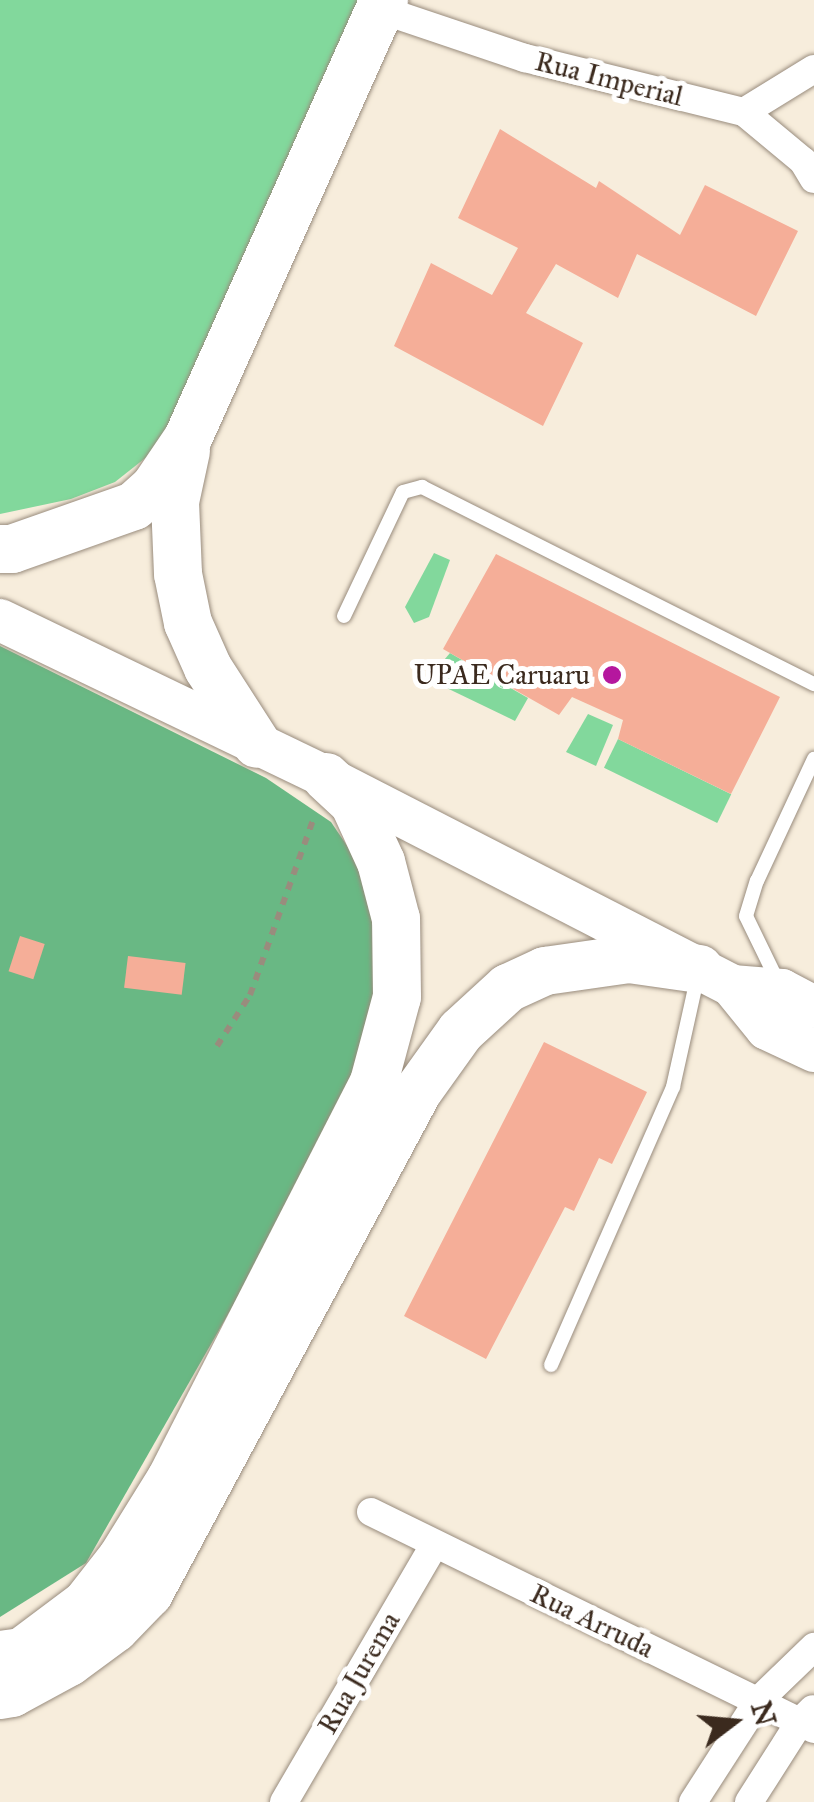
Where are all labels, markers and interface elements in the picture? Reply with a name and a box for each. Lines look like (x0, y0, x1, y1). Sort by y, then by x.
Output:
street label: Rua Imperial (532, 44, 686, 114)
place label: UPAE Caruaru (414, 658, 590, 692)
marker: UPAE Caruaru (599, 662, 625, 688)
street label: Rua Arruda (525, 1577, 659, 1665)
street label: Rua Jurema (311, 1606, 407, 1740)
north arrow (684, 1672, 784, 1772)
text: N (743, 1697, 783, 1730)

